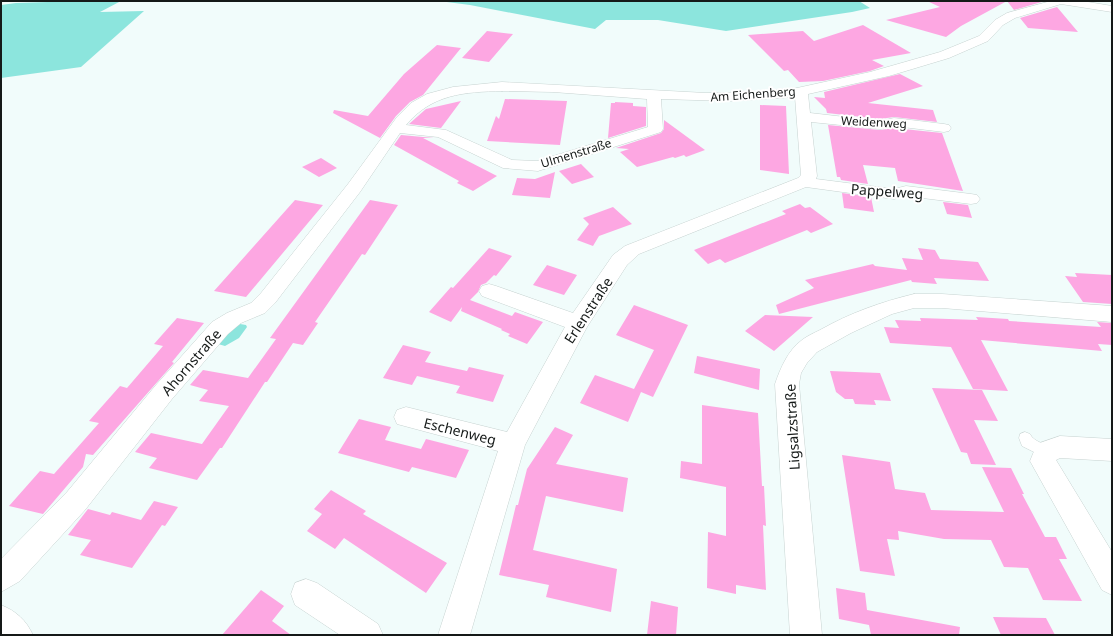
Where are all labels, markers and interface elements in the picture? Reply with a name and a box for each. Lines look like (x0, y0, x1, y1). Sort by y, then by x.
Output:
street label: Am Eichenberg (710, 83, 796, 105)
street label: Weidenweg (841, 112, 907, 132)
street label: Ulmenstraße (539, 134, 614, 172)
street label: Pappelweg (850, 179, 924, 203)
street label: Erlenstraße (559, 273, 617, 347)
street label: Ahornstraße (157, 325, 225, 399)
street label: Ligsalzstraße (780, 383, 804, 471)
street label: Eschenweg (422, 413, 498, 449)

